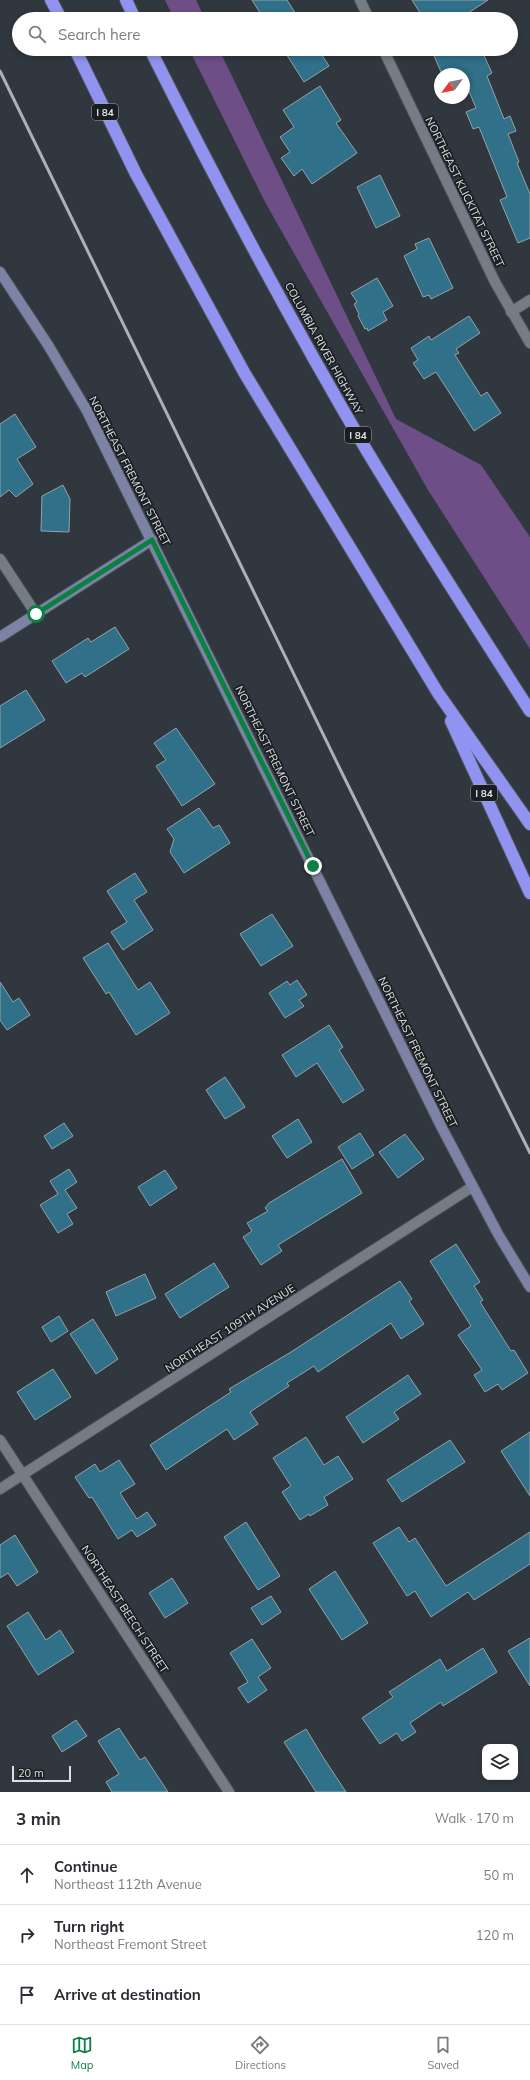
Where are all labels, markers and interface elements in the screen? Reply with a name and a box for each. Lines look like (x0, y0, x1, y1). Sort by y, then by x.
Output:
search box (12, 12, 518, 56)
icon: search (26, 23, 48, 45)
text: Search here (58, 25, 140, 44)
north arrow (434, 68, 470, 104)
road number: I 84 (92, 104, 118, 120)
street label: NORTHEAST KLICKITAT STREET (422, 114, 508, 270)
street label: COLUMBIA RIVER HIGHWAY (282, 280, 366, 417)
street label: NORTHEAST FREMONT STREET (86, 394, 174, 548)
road number: I 84 (345, 427, 371, 443)
route start (27, 605, 45, 623)
street label: NORTHEAST FREMONT STREET (232, 683, 318, 839)
road number: I 84 (471, 785, 497, 801)
route end (304, 857, 322, 875)
street label: NORTHEAST FREMONT STREET (375, 974, 461, 1130)
street label: NORTHEAST 109TH AVENUE (163, 1281, 297, 1375)
street label: NORTHEAST BEECH STREET (78, 1543, 172, 1676)
map controls (482, 1744, 518, 1780)
button: layers (482, 1744, 518, 1780)
scale bar (12, 1764, 71, 1783)
text: 20 m (18, 1766, 44, 1780)
text: 3 min (16, 1808, 61, 1829)
text: Walk · 170 m (435, 1810, 514, 1826)
text: Continue (54, 1857, 117, 1876)
icon: ahead (16, 1864, 38, 1886)
text: 50 m (484, 1867, 514, 1883)
text: Northeast 112th Avenue (54, 1876, 202, 1892)
text: Turn right (54, 1917, 124, 1936)
icon: right (16, 1924, 38, 1946)
text: 120 m (476, 1927, 514, 1943)
text: Northeast Fremont Street (54, 1936, 207, 1952)
icon: arrive (16, 1984, 38, 2006)
text: Arrive at destination (54, 1985, 201, 2004)
tab: Map (71, 2034, 93, 2072)
tab: Directions (235, 2034, 286, 2072)
tab: Saved (427, 2034, 459, 2072)

